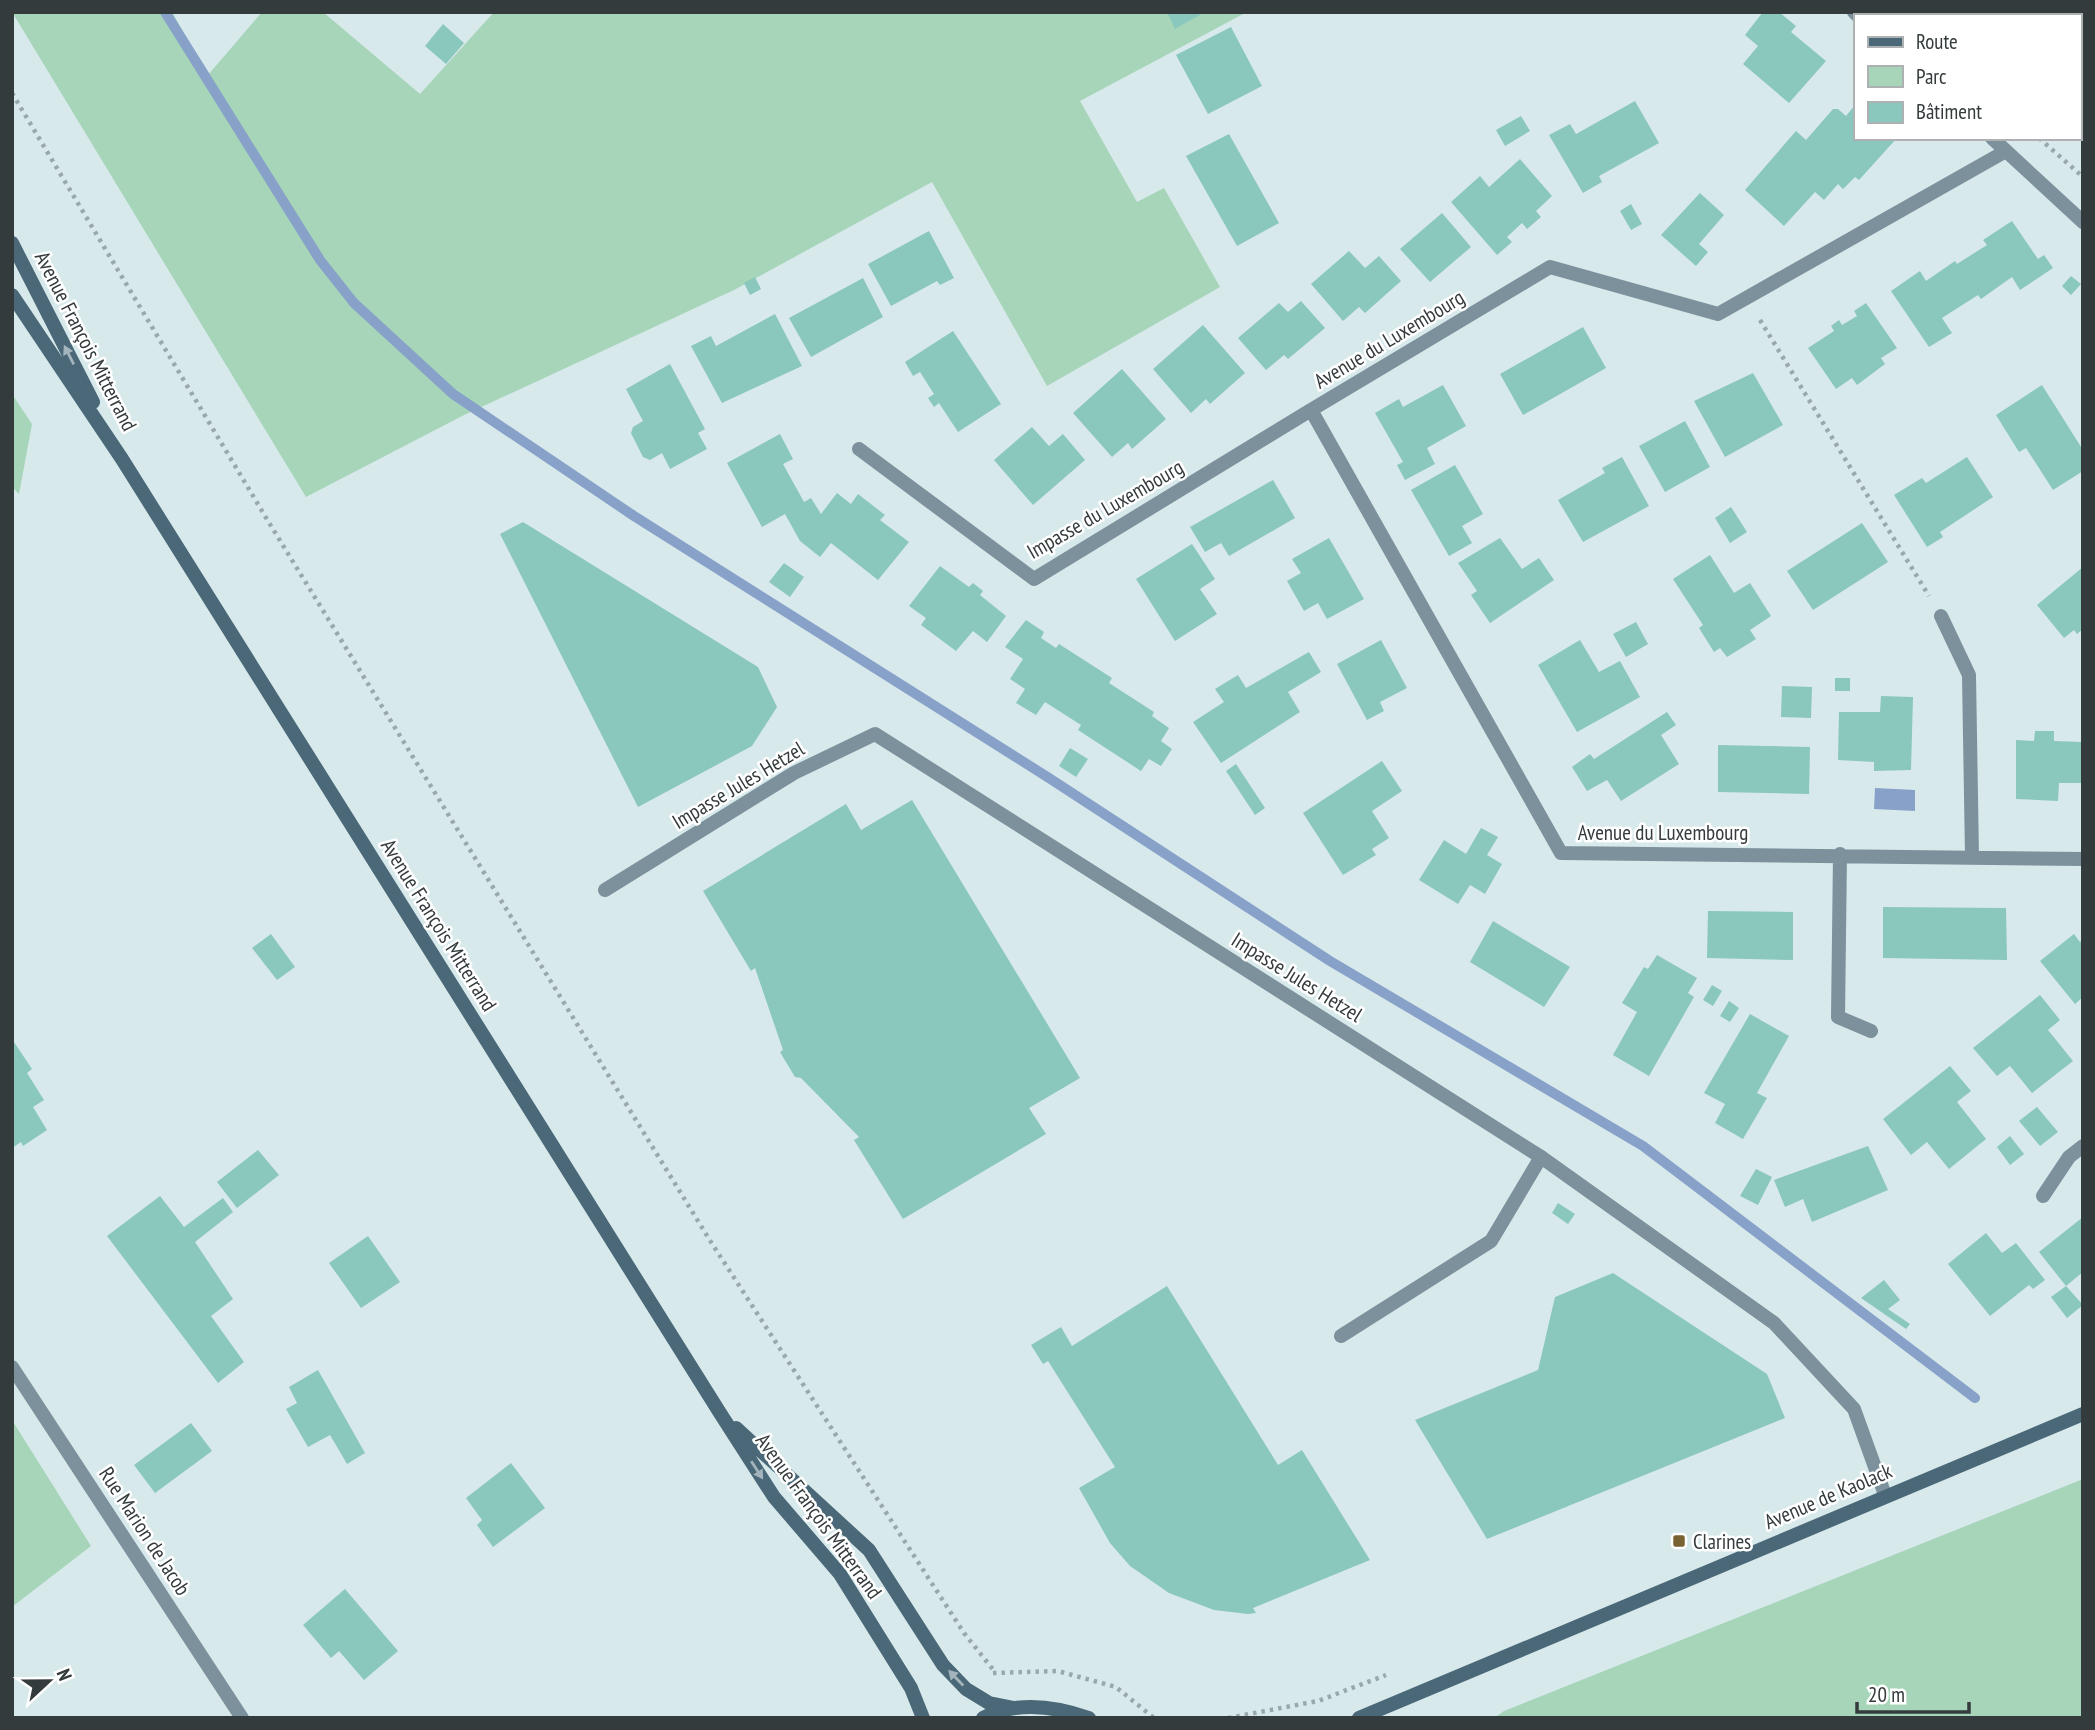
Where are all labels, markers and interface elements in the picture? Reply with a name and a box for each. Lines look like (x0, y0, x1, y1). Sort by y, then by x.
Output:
legend (1854, 14, 2081, 140)
text: Route (1916, 28, 1958, 55)
text: Parc (1916, 63, 1947, 90)
text: Bâtiment (1916, 98, 1982, 125)
street label: Avenue François Mitterrand (29, 247, 143, 435)
street label: Avenue du Luxembourg (1309, 284, 1469, 394)
one-way arrow (64, 345, 75, 365)
street label: Impasse du Luxembourg (1022, 453, 1188, 565)
street label: Impasse Jules Hetzel (667, 735, 809, 835)
street label: Avenue du Luxembourg (1578, 819, 1748, 846)
street label: Avenue François Mitterrand (375, 834, 503, 1016)
street label: Impasse Jules Hetzel (1227, 926, 1368, 1028)
street label: Avenue François Mitterrand (750, 1428, 888, 1604)
street label: Avenue de Kaolack (1760, 1457, 1896, 1535)
one-way arrow (750, 1461, 763, 1480)
street label: Rue Marion de Jacob (93, 1462, 197, 1600)
place label: Clarines (1693, 1528, 1751, 1555)
marker: Clarines (1671, 1533, 1687, 1549)
north arrow (14, 1646, 84, 1716)
text: N (52, 1665, 78, 1684)
one-way arrow (947, 1669, 964, 1686)
scale bar (1857, 1670, 1969, 1714)
text: 20 m (1868, 1681, 1905, 1708)

